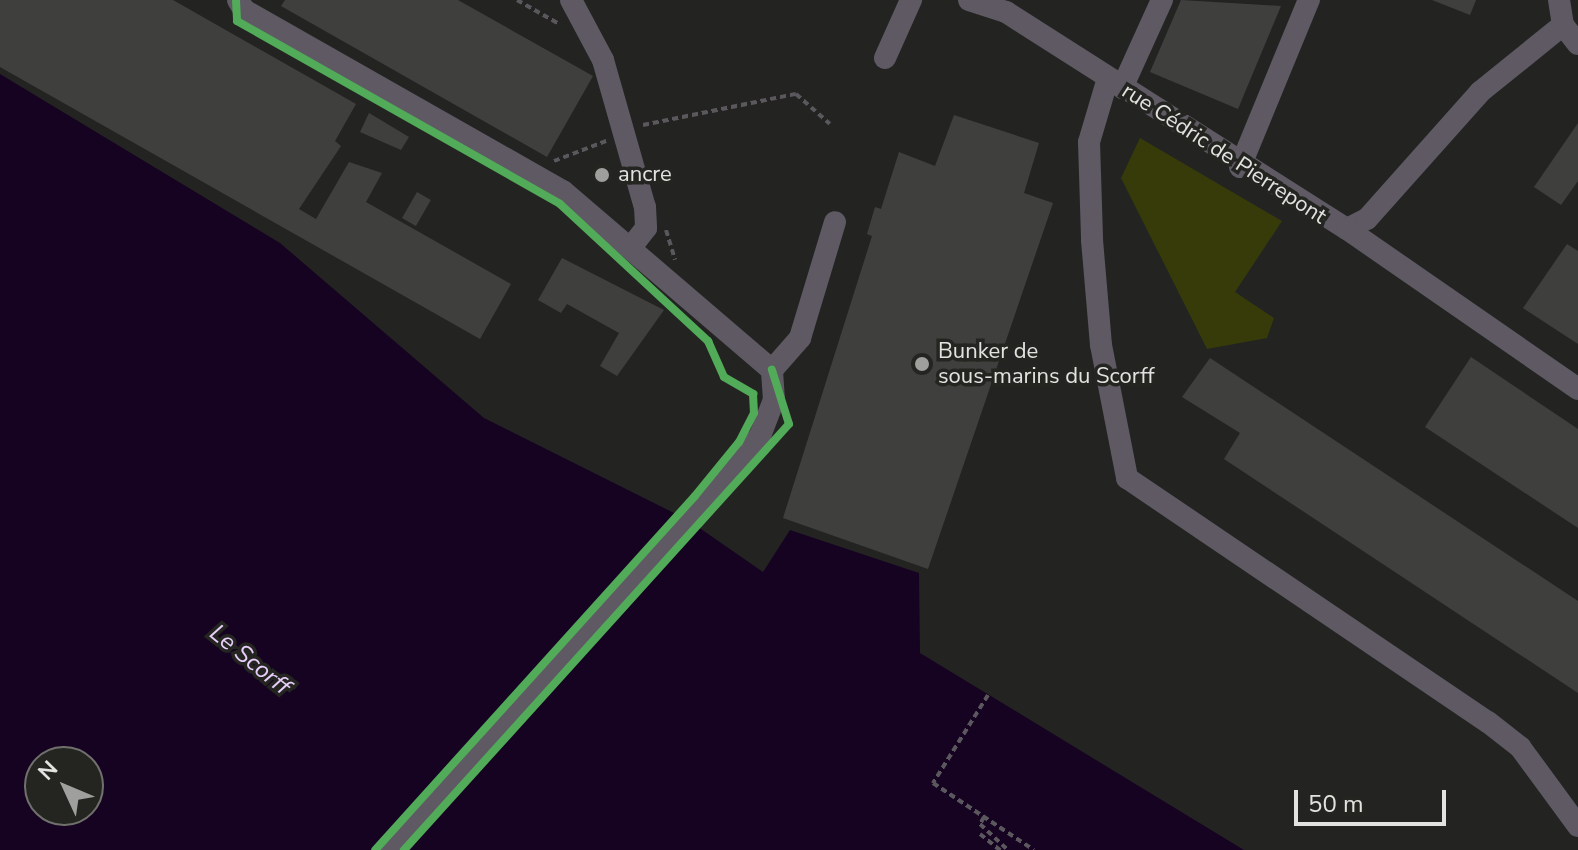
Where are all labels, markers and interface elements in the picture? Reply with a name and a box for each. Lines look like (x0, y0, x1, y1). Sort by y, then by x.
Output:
street label: rue Cédric de Pierrepont (1117, 78, 1331, 230)
place label: ancre (618, 162, 672, 188)
marker: ancre (593, 166, 611, 184)
place label: Bunker de sous-marins du Scorff (938, 338, 1155, 390)
marker: Bunker de sous-marins du Scorff (913, 355, 931, 373)
water label: Le Scorff (204, 619, 296, 701)
north arrow (24, 746, 104, 826)
text: N (32, 754, 65, 787)
scale bar (1298, 774, 1450, 824)
text: 50 m (1308, 788, 1364, 820)

